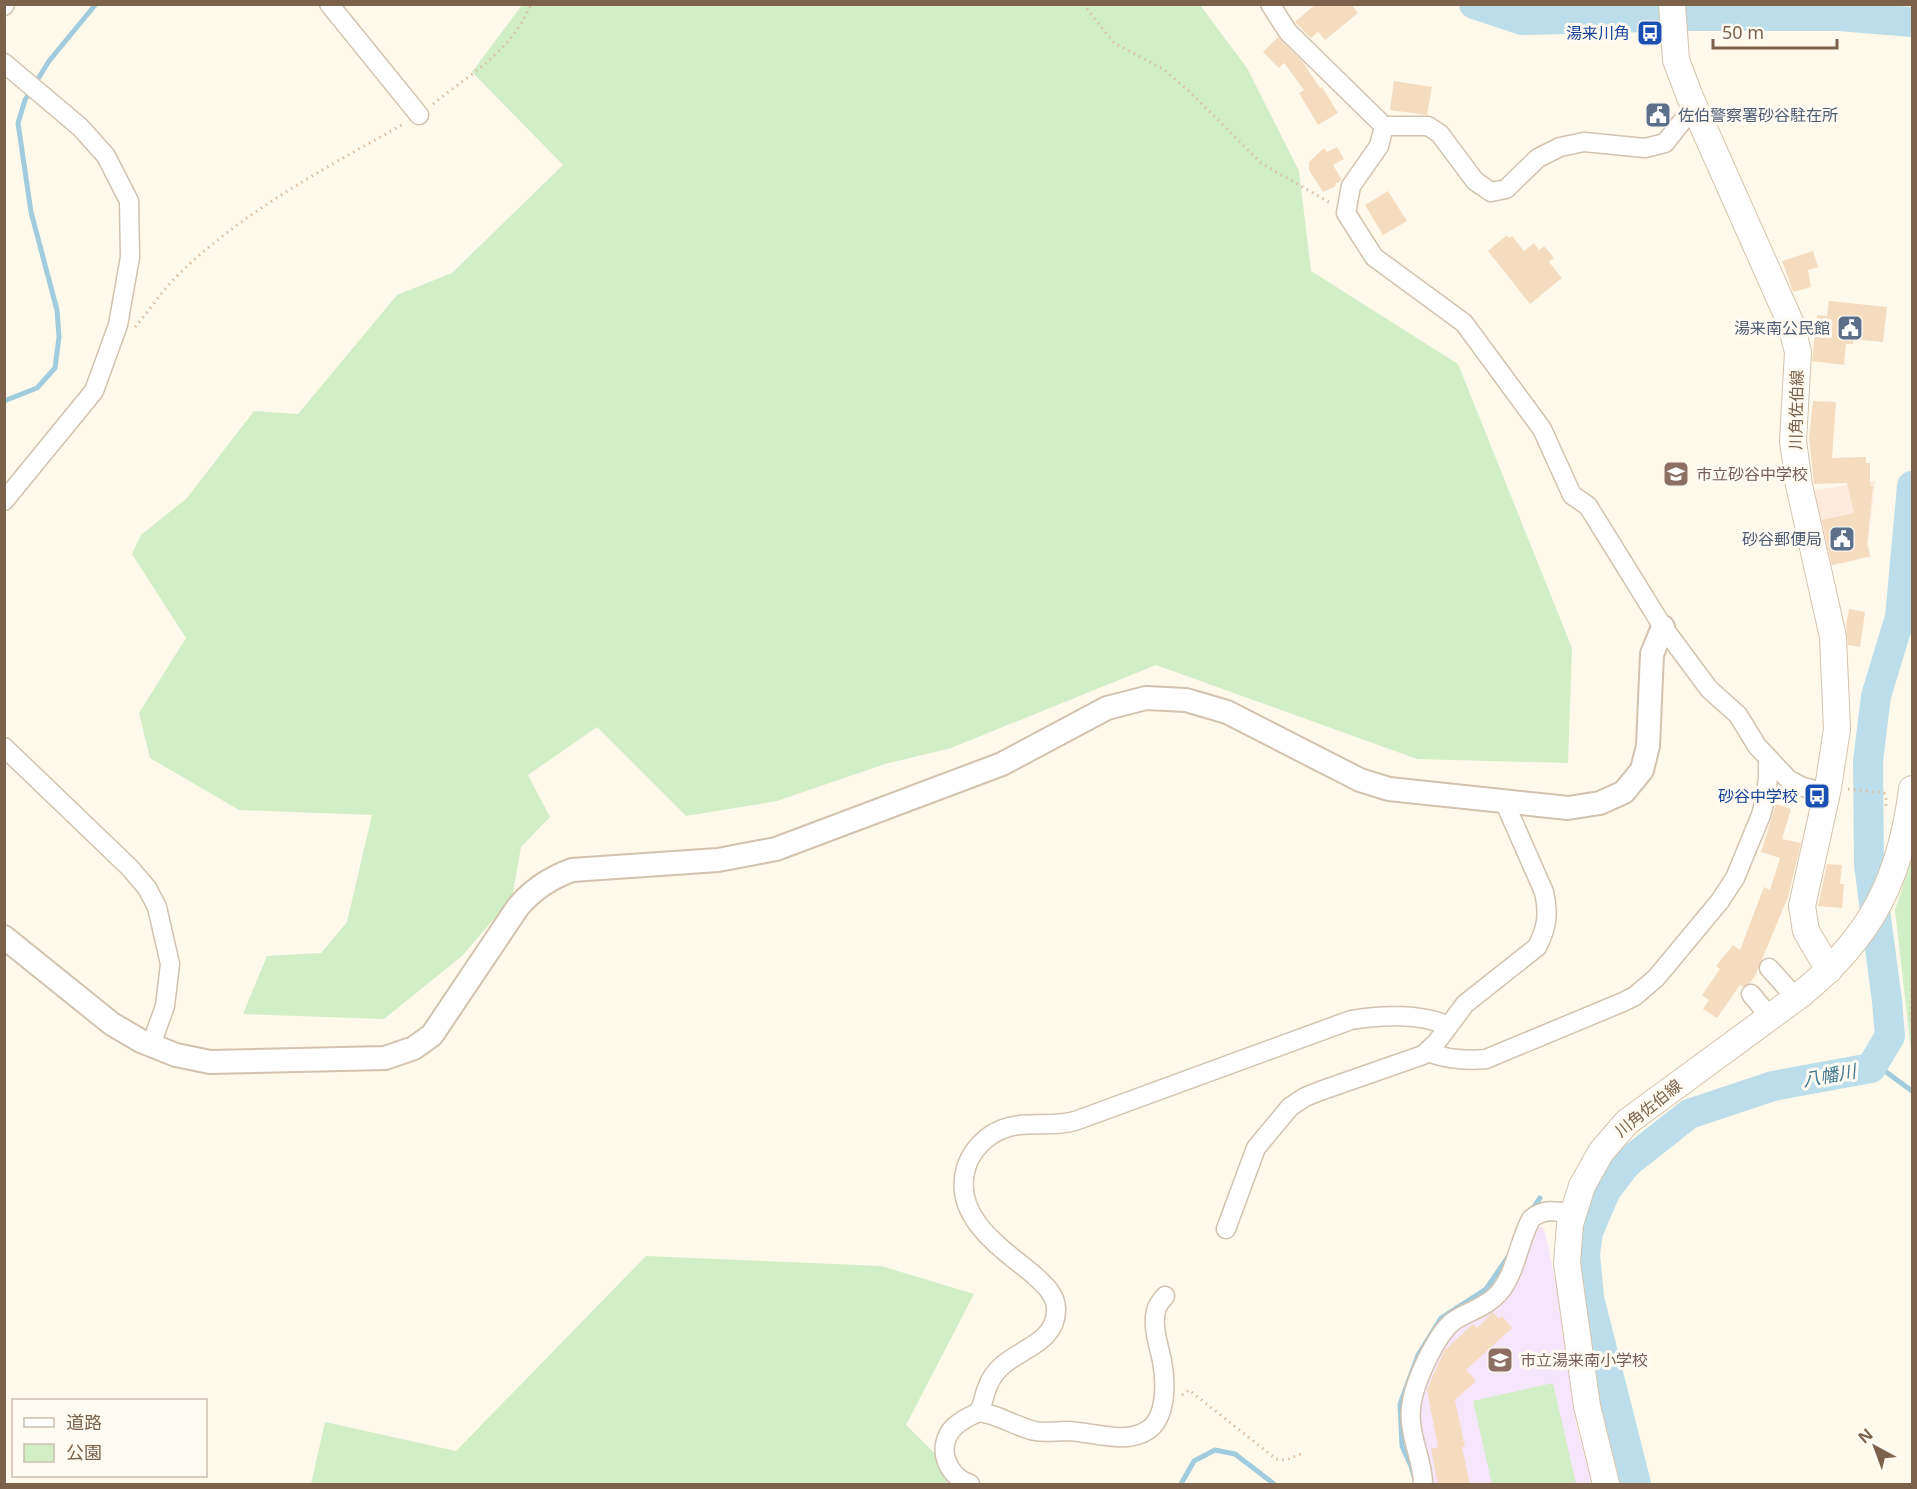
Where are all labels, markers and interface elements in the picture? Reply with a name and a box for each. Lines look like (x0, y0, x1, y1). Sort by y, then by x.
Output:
scale bar (1713, 12, 1838, 50)
bus stop icon: 湯来川角 (1635, 18, 1665, 48)
text: 50 m (1722, 20, 1764, 44)
place label: 湯来川角 (1566, 22, 1630, 44)
public building icon: 佐伯警察署砂谷駐在所 (1643, 100, 1673, 130)
place label: 佐伯警察署砂谷駐在所 (1678, 104, 1838, 126)
public building icon: 湯来南公民館 (1835, 313, 1865, 343)
place label: 湯来南公民館 (1734, 317, 1830, 339)
street label: 川角佐伯線 (1784, 370, 1808, 450)
school or university icon: 市立砂谷中学校 (1661, 459, 1691, 489)
place label: 市立砂谷中学校 (1696, 463, 1808, 485)
public building icon: 砂谷郵便局 (1827, 524, 1857, 554)
place label: 砂谷郵便局 (1742, 528, 1822, 550)
bus stop icon: 砂谷中学校 (1802, 781, 1832, 811)
place label: 砂谷中学校 (1718, 785, 1798, 807)
water label: 八幡川 (1800, 1058, 1860, 1092)
street label: 川角佐伯線 (1610, 1074, 1686, 1142)
school or university icon: 市立湯来南小学校 (1485, 1345, 1515, 1375)
place label: 市立湯来南小学校 (1520, 1349, 1648, 1371)
legend (12, 1399, 207, 1477)
text: 道路 (66, 1410, 102, 1434)
north arrow (1845, 1417, 1905, 1477)
text: N (1853, 1423, 1877, 1448)
text: 公園 (66, 1440, 102, 1464)

